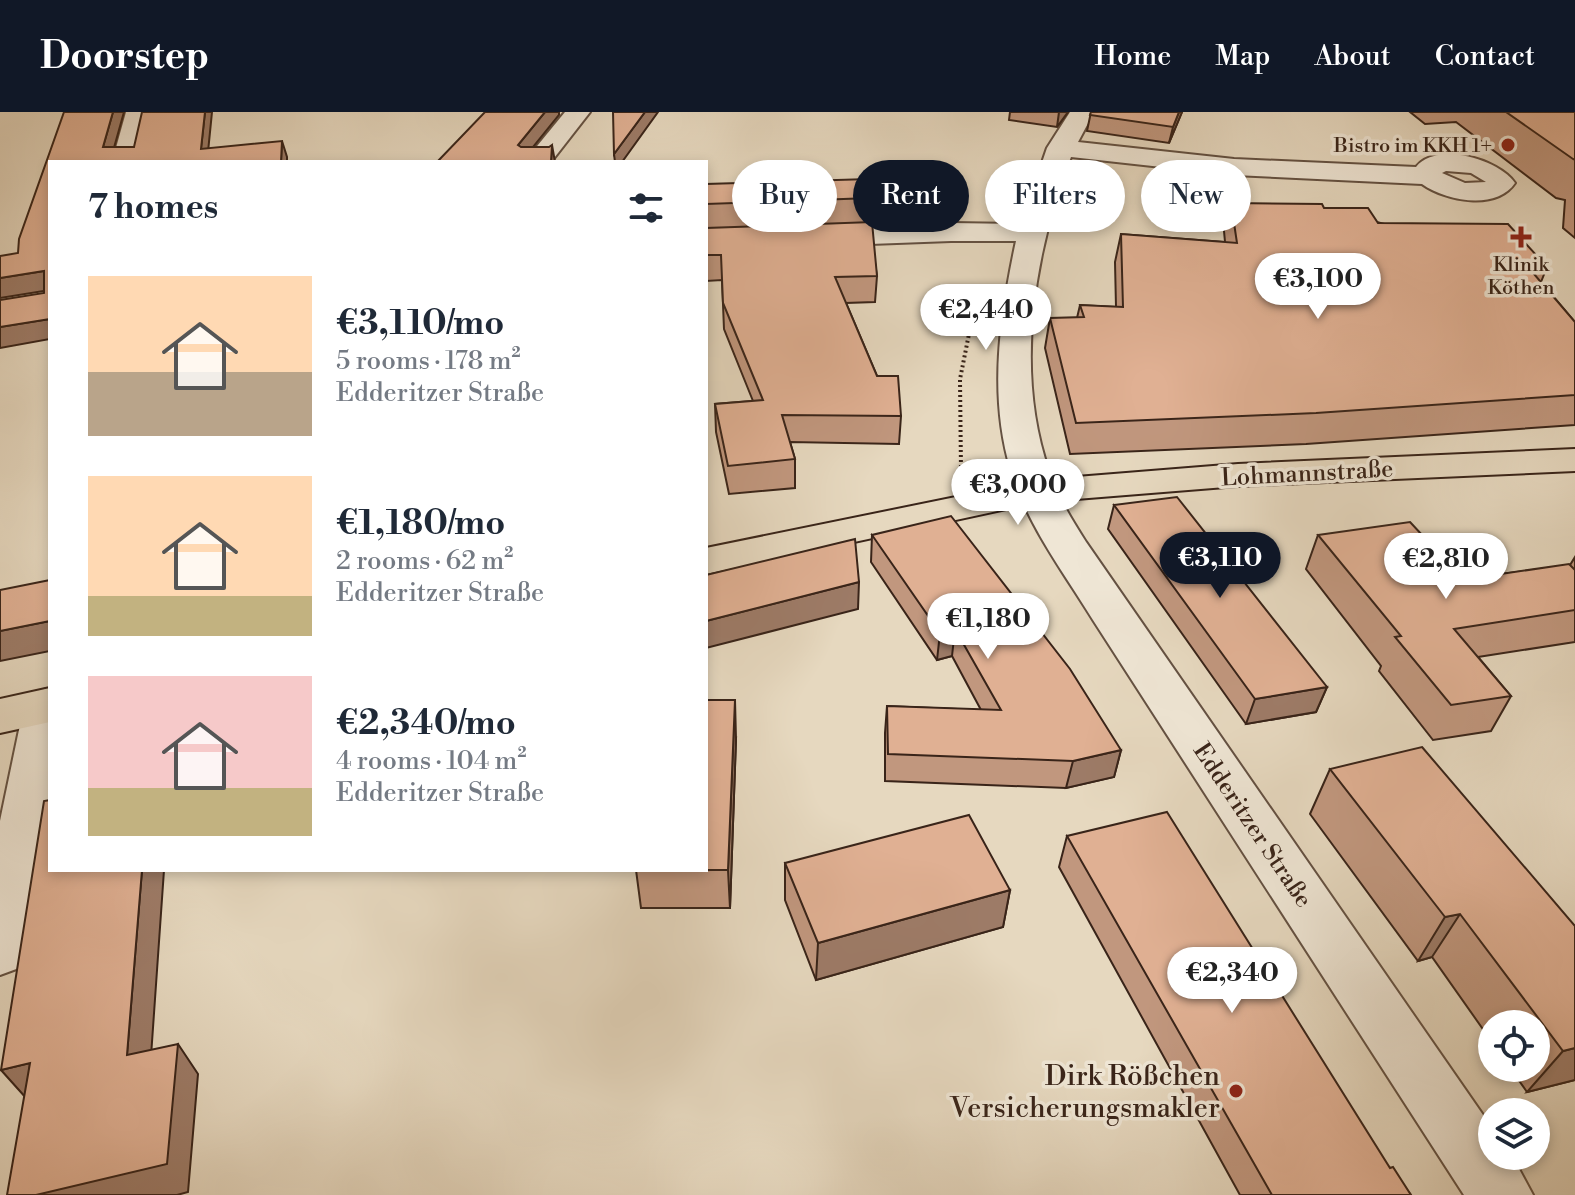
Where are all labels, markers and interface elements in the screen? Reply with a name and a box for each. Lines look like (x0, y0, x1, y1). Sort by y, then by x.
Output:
text: Doorstep (40, 33, 209, 80)
text: Home (1095, 39, 1171, 74)
text: Map (1215, 39, 1270, 74)
text: About (1314, 39, 1391, 74)
text: Contact (1435, 39, 1535, 74)
place label: Bistro im KKH 1+ (1333, 134, 1492, 159)
marker: Bistro im KKH 1+ (1499, 136, 1517, 154)
chip: Buy (732, 160, 837, 232)
chip: Rent (853, 160, 969, 232)
chip: Filters (985, 160, 1125, 232)
chip: New (1141, 160, 1251, 232)
icon: filters (624, 186, 668, 230)
text: 7 homes (88, 187, 218, 229)
marker: Klinik Köthen (1510, 226, 1532, 248)
pin: €3,100 (1253, 253, 1383, 321)
place label: Klinik Köthen (1488, 253, 1554, 301)
text: €3,100 (1273, 263, 1363, 295)
pin: €2,440 (921, 284, 1051, 352)
text: €2,440 (938, 294, 1034, 326)
text: €3,110/mo (336, 303, 504, 345)
icon: home (152, 308, 248, 404)
text: 5 rooms · 178 m² (336, 345, 521, 377)
text: Edderitzer Straße (336, 377, 544, 409)
street label: Lohmannstraße (1220, 455, 1394, 493)
pin: €3,000 (953, 459, 1083, 527)
text: €3,000 (969, 469, 1067, 501)
text: €1,180/mo (336, 503, 505, 545)
icon: home (152, 508, 248, 604)
pin: €3,110 (1155, 532, 1285, 600)
pin: €2,810 (1381, 533, 1511, 601)
text: €3,110 (1178, 542, 1262, 574)
text: €2,810 (1402, 543, 1490, 575)
text: 2 rooms · 62 m² (336, 545, 513, 577)
text: Edderitzer Straße (336, 577, 544, 609)
pin: €1,180 (923, 593, 1053, 661)
text: €1,180 (945, 603, 1031, 635)
text: €2,340/mo (336, 703, 516, 745)
icon: home (152, 708, 248, 804)
street label: Edderitzer Straße (1186, 738, 1318, 914)
text: 4 rooms · 104 m² (336, 745, 526, 777)
text: Edderitzer Straße (336, 777, 544, 809)
pin: €2,340 (1167, 947, 1297, 1015)
text: €2,340 (1185, 957, 1279, 989)
map controls (1478, 1010, 1550, 1170)
button: locate (1478, 1010, 1550, 1082)
place label: Dirk Rößchen Versicherungsmakler (949, 1059, 1220, 1126)
marker: Dirk Rößchen Versicherungsmakler (1227, 1082, 1245, 1100)
button: layers (1478, 1098, 1550, 1170)

